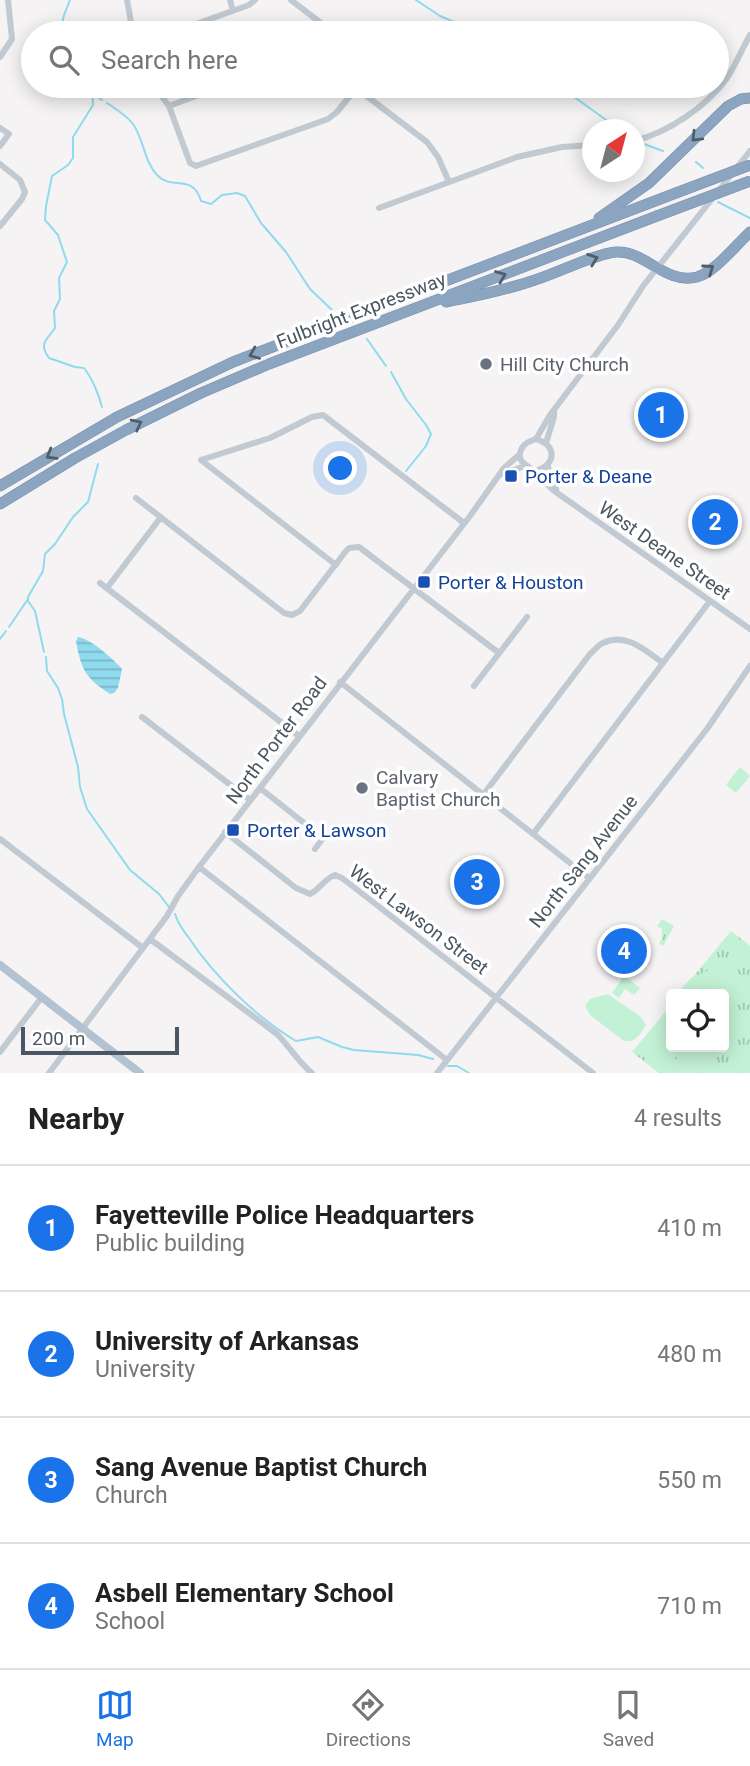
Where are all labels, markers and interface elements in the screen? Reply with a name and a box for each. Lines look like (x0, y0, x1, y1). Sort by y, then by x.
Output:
search box (21, 21, 729, 98)
icon: search (45, 41, 83, 79)
text: Search here (101, 45, 238, 75)
north arrow (582, 119, 645, 182)
one-way arrow (692, 129, 704, 141)
one-way arrow (586, 253, 598, 267)
one-way arrow (701, 265, 713, 277)
street label: Fulbright Expressway (273, 268, 449, 353)
one-way arrow (495, 270, 507, 284)
one-way arrow (249, 345, 261, 359)
place label: Hill City Church (500, 353, 629, 376)
marker: Hill City Church (478, 356, 494, 372)
pin: 1 (638, 389, 684, 441)
one-way arrow (130, 419, 142, 433)
one-way arrow (45, 447, 58, 460)
your location (323, 451, 357, 485)
place label: Porter & Deane (525, 465, 652, 488)
marker: Porter & Deane (503, 468, 519, 484)
street label: West Deane Street (594, 496, 735, 604)
pin: 2 (692, 496, 738, 548)
place label: Porter & Houston (438, 571, 584, 594)
marker: Porter & Houston (416, 574, 432, 590)
street label: North Porter Road (221, 672, 332, 808)
place label: Calvary Baptist Church (376, 766, 500, 811)
marker: Calvary Baptist Church (354, 780, 370, 796)
street label: North Sang Avenue (524, 790, 642, 932)
place label: Porter & Lawson (247, 819, 387, 842)
marker: Porter & Lawson (225, 822, 241, 838)
pin: 3 (454, 856, 500, 908)
street label: West Lawson Street (345, 860, 493, 979)
pin: 4 (601, 925, 647, 977)
map controls (666, 989, 729, 1052)
button: locate (666, 989, 729, 1052)
scale bar (21, 1024, 178, 1056)
text: 200 m (32, 1027, 85, 1050)
text: Nearby (28, 1101, 124, 1136)
text: 4 results (634, 1105, 722, 1132)
text: Fayetteville Police Headquarters (95, 1200, 474, 1230)
text: 1 (44, 1215, 58, 1242)
text: 410 m (657, 1215, 722, 1242)
text: Public building (95, 1230, 245, 1257)
text: University of Arkansas (95, 1326, 359, 1356)
text: 2 (44, 1341, 58, 1368)
text: 480 m (657, 1341, 722, 1368)
text: University (95, 1356, 195, 1383)
text: Sang Avenue Baptist Church (95, 1452, 427, 1482)
text: 3 (44, 1467, 58, 1494)
text: 550 m (657, 1467, 722, 1494)
text: Church (95, 1482, 168, 1509)
text: Asbell Elementary School (95, 1578, 394, 1608)
text: 4 (44, 1593, 58, 1620)
text: 710 m (657, 1593, 722, 1620)
text: School (95, 1608, 165, 1635)
tab: Map (96, 1686, 134, 1751)
tab: Directions (326, 1686, 411, 1751)
tab: Saved (603, 1686, 654, 1751)

